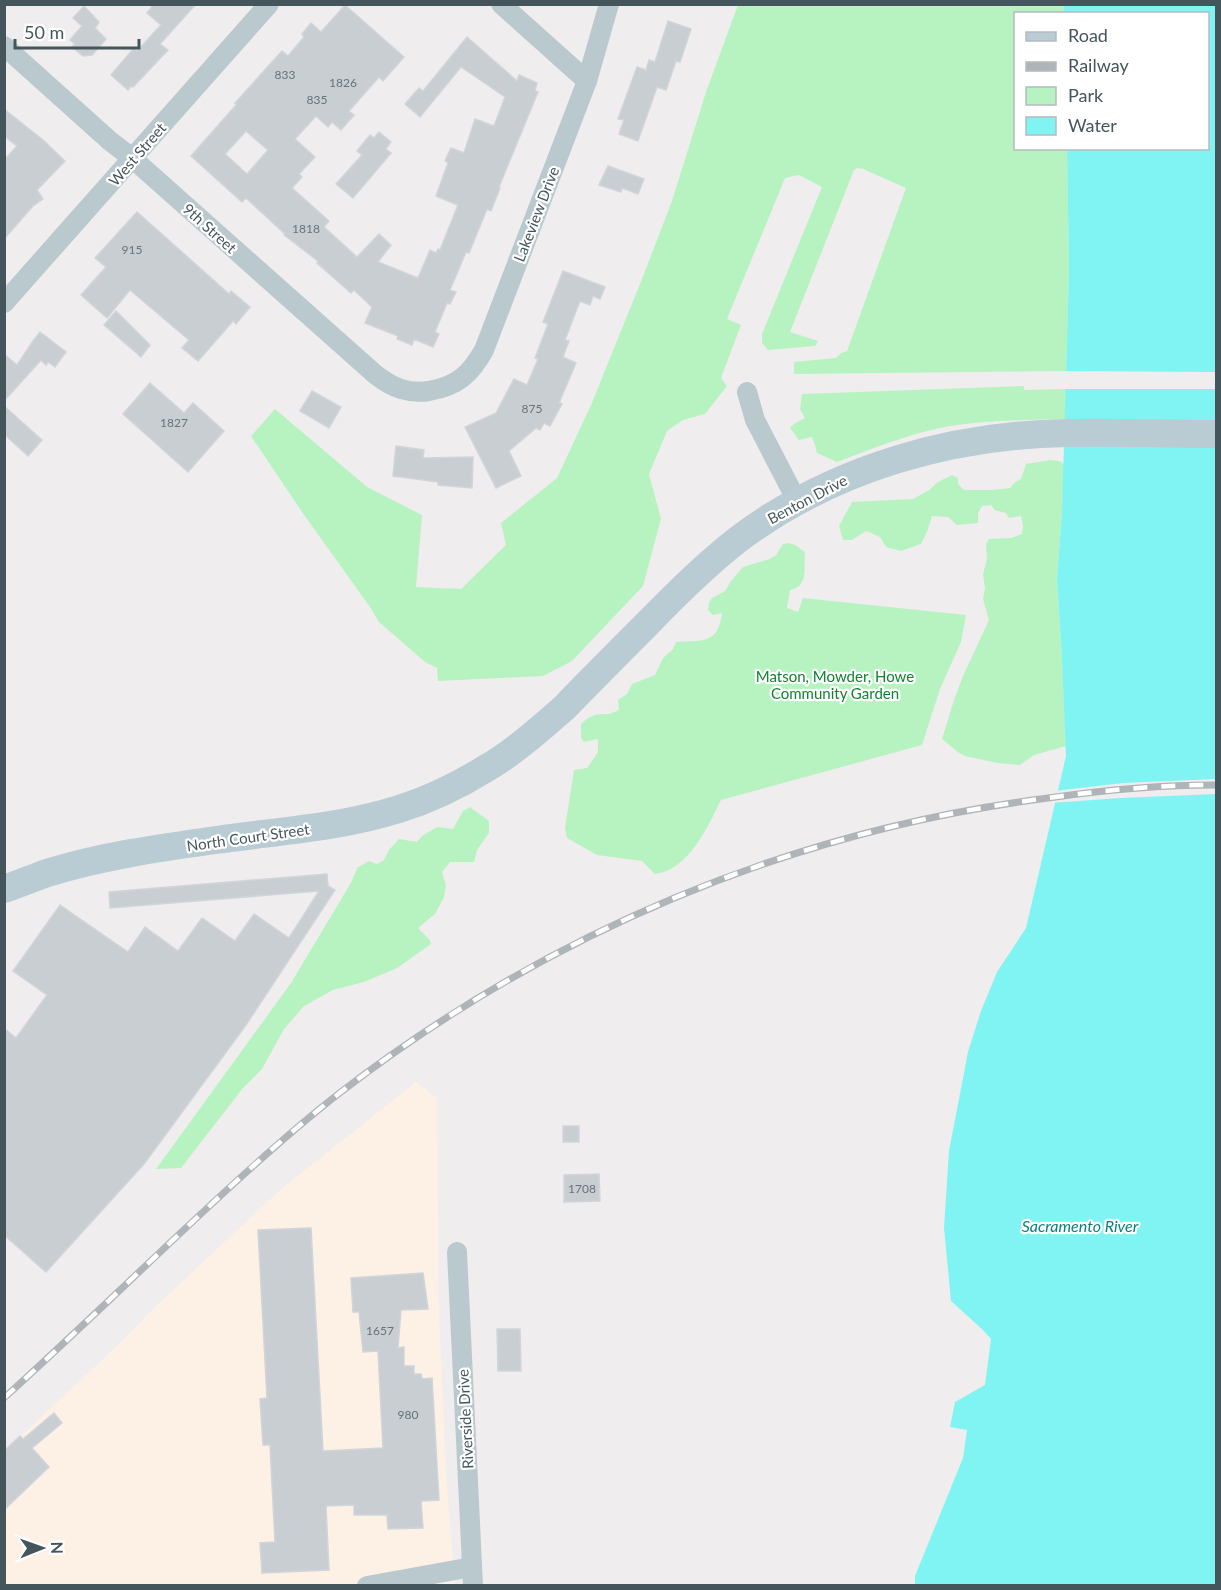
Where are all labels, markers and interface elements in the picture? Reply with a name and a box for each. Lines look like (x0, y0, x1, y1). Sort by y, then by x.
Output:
scale bar (15, 12, 140, 50)
legend (1014, 12, 1209, 150)
text: 50 m (24, 21, 64, 43)
text: Road (1068, 24, 1108, 46)
text: Railway (1068, 54, 1129, 76)
house number: 833 (275, 67, 295, 82)
house number: 1826 (329, 75, 357, 90)
text: Park (1068, 84, 1104, 106)
house number: 835 (307, 92, 327, 107)
text: Water (1068, 114, 1117, 136)
street label: West Street (105, 118, 170, 189)
street label: Lakeview Drive (510, 164, 562, 264)
street label: 9th Street (180, 199, 241, 257)
house number: 1818 (292, 221, 320, 236)
house number: 915 (122, 242, 142, 257)
house number: 875 (522, 401, 542, 416)
house number: 1827 (160, 415, 188, 430)
street label: Benton Drive (764, 470, 850, 528)
park label: Matson, Mowder, Howe Community Garden (756, 667, 914, 702)
street label: North Court Street (186, 819, 311, 855)
house number: 1708 (568, 1181, 596, 1196)
water label: Sacramento River (1022, 1216, 1139, 1235)
house number: 1657 (366, 1323, 394, 1338)
street label: Riverside Drive (453, 1369, 477, 1469)
house number: 980 (398, 1407, 418, 1422)
north arrow (12, 1518, 72, 1578)
text: N (48, 1541, 67, 1554)

